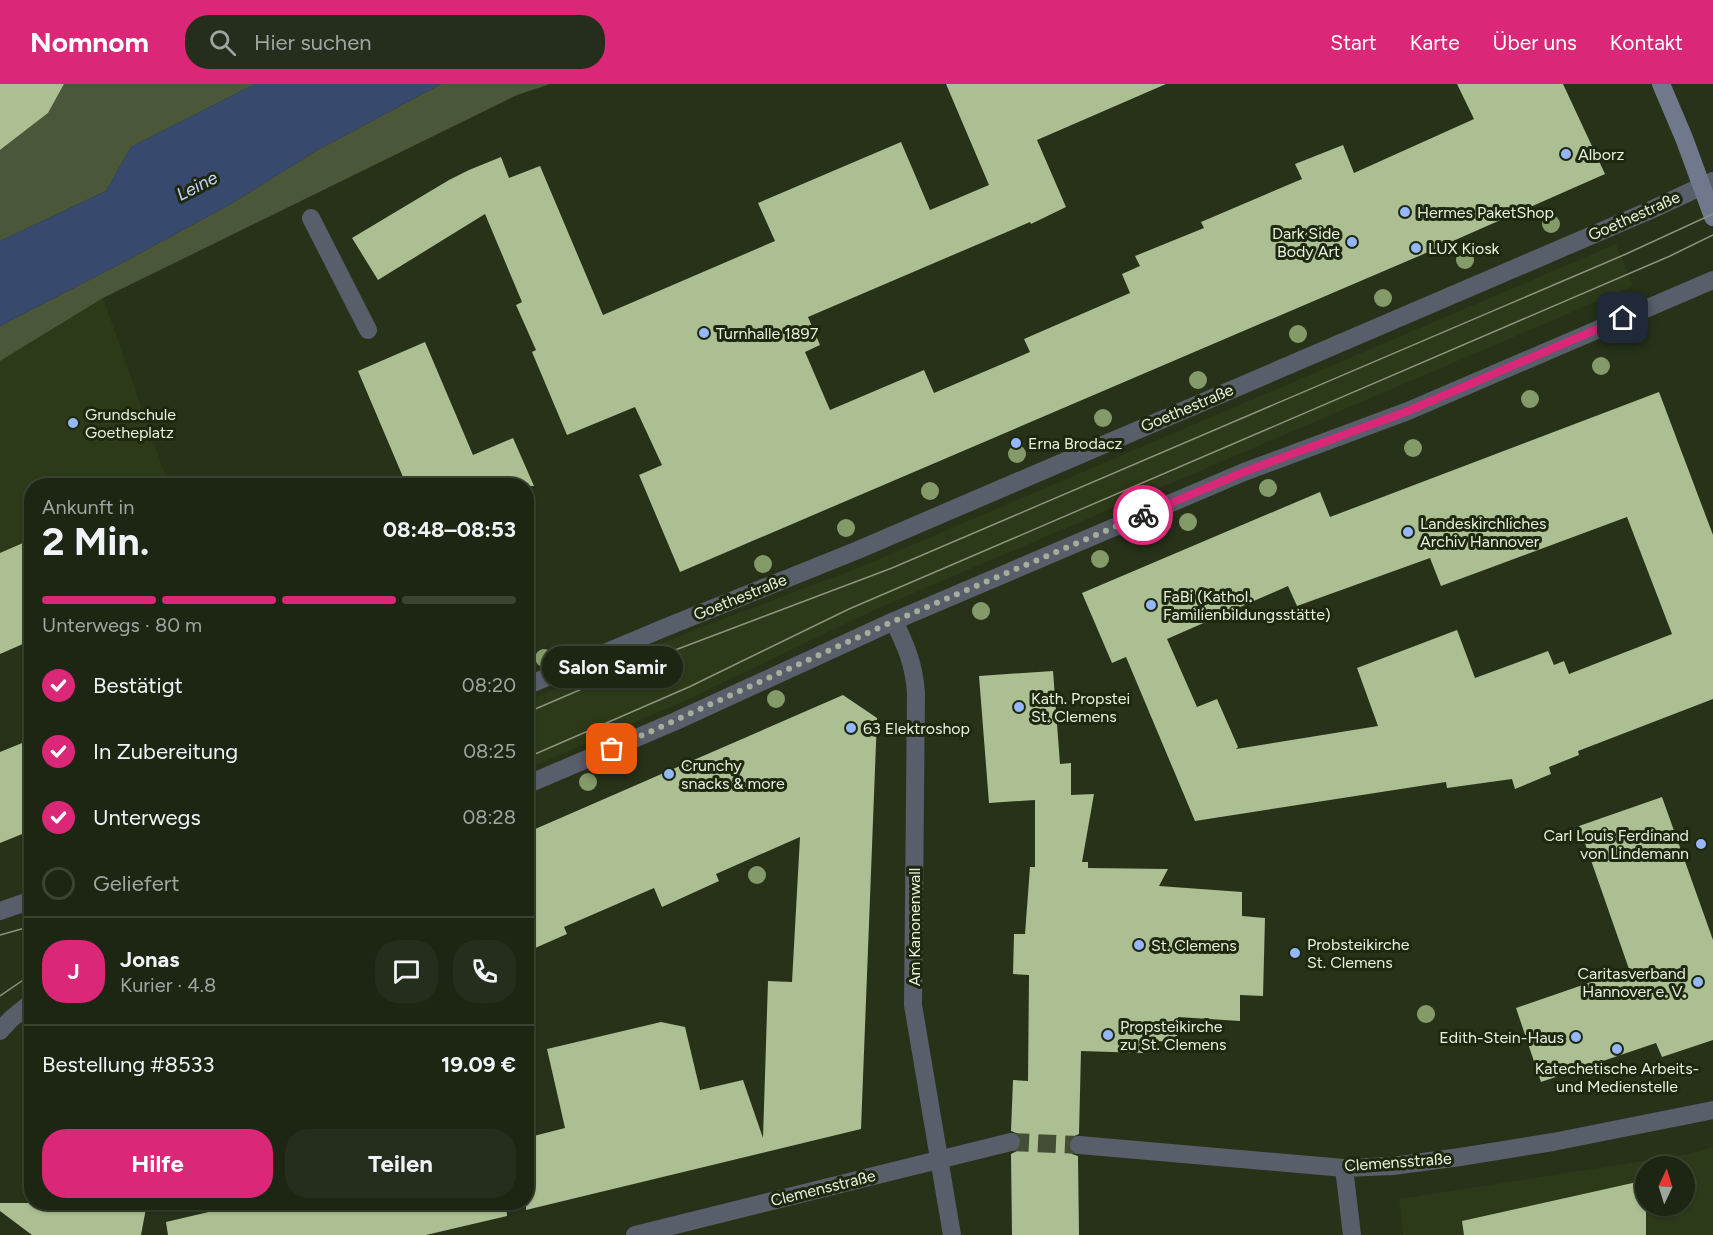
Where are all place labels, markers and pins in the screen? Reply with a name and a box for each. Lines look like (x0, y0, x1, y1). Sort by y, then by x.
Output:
place label: Alborz (1578, 145, 1624, 164)
marker: Alborz (1559, 147, 1573, 161)
place label: Hermes PaketShop (1417, 203, 1554, 222)
marker: Hermes PaketShop (1398, 205, 1412, 219)
place label: Dark Side Body Art (1272, 224, 1340, 261)
marker: Dark Side Body Art (1345, 235, 1359, 249)
place label: LUX Kiosk (1428, 239, 1500, 258)
marker: LUX Kiosk (1409, 241, 1423, 255)
pin (1597, 292, 1648, 343)
place label: Turnhalle 1897 (716, 324, 819, 343)
marker: Turnhalle 1897 (697, 326, 711, 340)
place label: Grundschule Goetheplatz (85, 405, 176, 442)
marker: Grundschule Goetheplatz (66, 416, 80, 430)
place label: Erna Brodacz (1028, 434, 1123, 453)
marker: Erna Brodacz (1009, 436, 1023, 450)
place label: Landeskirchliches Archiv Hannover (1420, 514, 1546, 551)
marker: Landeskirchliches Archiv Hannover (1401, 525, 1415, 539)
place label: FaBi (Kathol. Familienbildungsstätte) (1163, 587, 1331, 624)
marker: FaBi (Kathol. Familienbildungsstätte) (1144, 598, 1158, 612)
callout: Salon Samir (542, 647, 682, 689)
place label: Kath. Propstei St. Clemens (1031, 689, 1130, 726)
marker: Kath. Propstei St. Clemens (1012, 700, 1026, 714)
place label: 63 Elektroshop (863, 719, 970, 738)
marker: 63 Elektroshop (844, 721, 858, 735)
pin (586, 723, 637, 774)
place label: Crunchy snacks & more (681, 756, 785, 793)
marker: Crunchy snacks & more (662, 767, 676, 781)
place label: Carl Louis Ferdinand von Lindemann (1544, 826, 1689, 863)
marker: Carl Louis Ferdinand von Lindemann (1694, 837, 1708, 851)
place label: Probsteikirche St. Clemens (1307, 935, 1410, 972)
place label: St. Clemens (1151, 936, 1237, 955)
marker: St. Clemens (1132, 938, 1146, 952)
marker: Probsteikirche St. Clemens (1288, 946, 1302, 960)
place label: Caritasverband Hannover e. V. (1577, 964, 1686, 1001)
marker: Caritasverband Hannover e. V. (1691, 975, 1705, 989)
place label: Propsteikirche zu St. Clemens (1120, 1017, 1226, 1054)
marker: Propsteikirche zu St. Clemens (1101, 1028, 1115, 1042)
place label: Edith-Stein-Haus (1439, 1028, 1564, 1047)
marker: Edith-Stein-Haus (1569, 1030, 1583, 1044)
marker: Katechetische Arbeits- und Medienstelle (1610, 1042, 1624, 1056)
place label: Katechetische Arbeits- und Medienstelle (1535, 1059, 1699, 1096)

